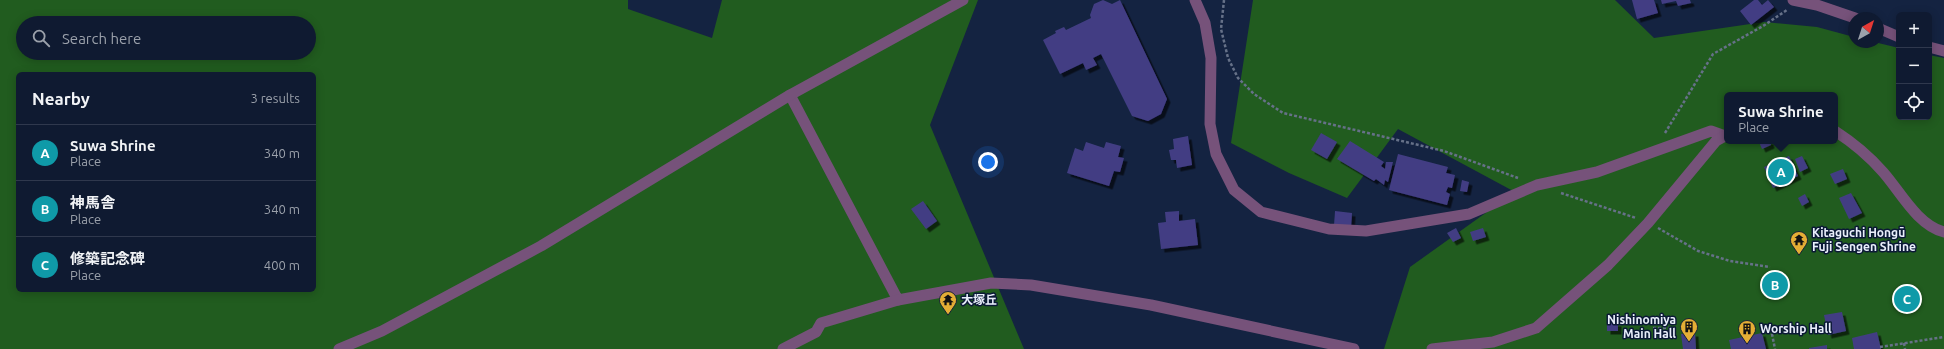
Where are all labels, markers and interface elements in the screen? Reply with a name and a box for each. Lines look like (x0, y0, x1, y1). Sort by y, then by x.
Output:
north arrow (1848, 12, 1884, 48)
map controls (1896, 12, 1932, 120)
button: + (1896, 12, 1932, 48)
search box (16, 16, 316, 60)
icon: search (30, 27, 52, 49)
text: Search here (62, 30, 141, 47)
button: − (1896, 48, 1932, 84)
button: locate (1896, 84, 1932, 120)
text: Nearby (32, 89, 90, 108)
text: 3 results (250, 91, 300, 105)
popup (1724, 92, 1838, 144)
text: Suwa Shrine (1738, 103, 1824, 120)
text: Place (1738, 120, 1769, 134)
text: Suwa Shrine (70, 137, 156, 154)
text: A (40, 146, 50, 160)
text: 340 m (264, 146, 300, 160)
your location (978, 152, 998, 172)
text: Place (70, 154, 101, 168)
pin: A (1768, 157, 1794, 187)
text: 神馬舎 (70, 194, 115, 211)
text: B (41, 202, 49, 216)
text: 340 m (264, 202, 300, 216)
text: Place (70, 212, 101, 226)
place label: Kitaguchi Hongū Fuji Sengen Shrine (1812, 226, 1916, 253)
temple icon: Kitaguchi Hongū Fuji Sengen Shrine (1789, 230, 1809, 255)
text: 修築記念碑 (70, 250, 145, 267)
text: C (41, 258, 49, 272)
text: 400 m (264, 258, 300, 272)
text: Place (70, 268, 101, 282)
pin: B (1762, 270, 1788, 300)
pin: C (1894, 284, 1920, 314)
temple icon: 大塚丘 (938, 290, 958, 315)
place label: 大塚丘 (961, 293, 997, 306)
place label: Nishinomiya Main Hall (1607, 313, 1676, 340)
building icon: Nishinomiya Main Hall (1679, 317, 1699, 342)
building icon: Worship Hall (1737, 319, 1757, 344)
place label: Worship Hall (1760, 322, 1832, 335)

